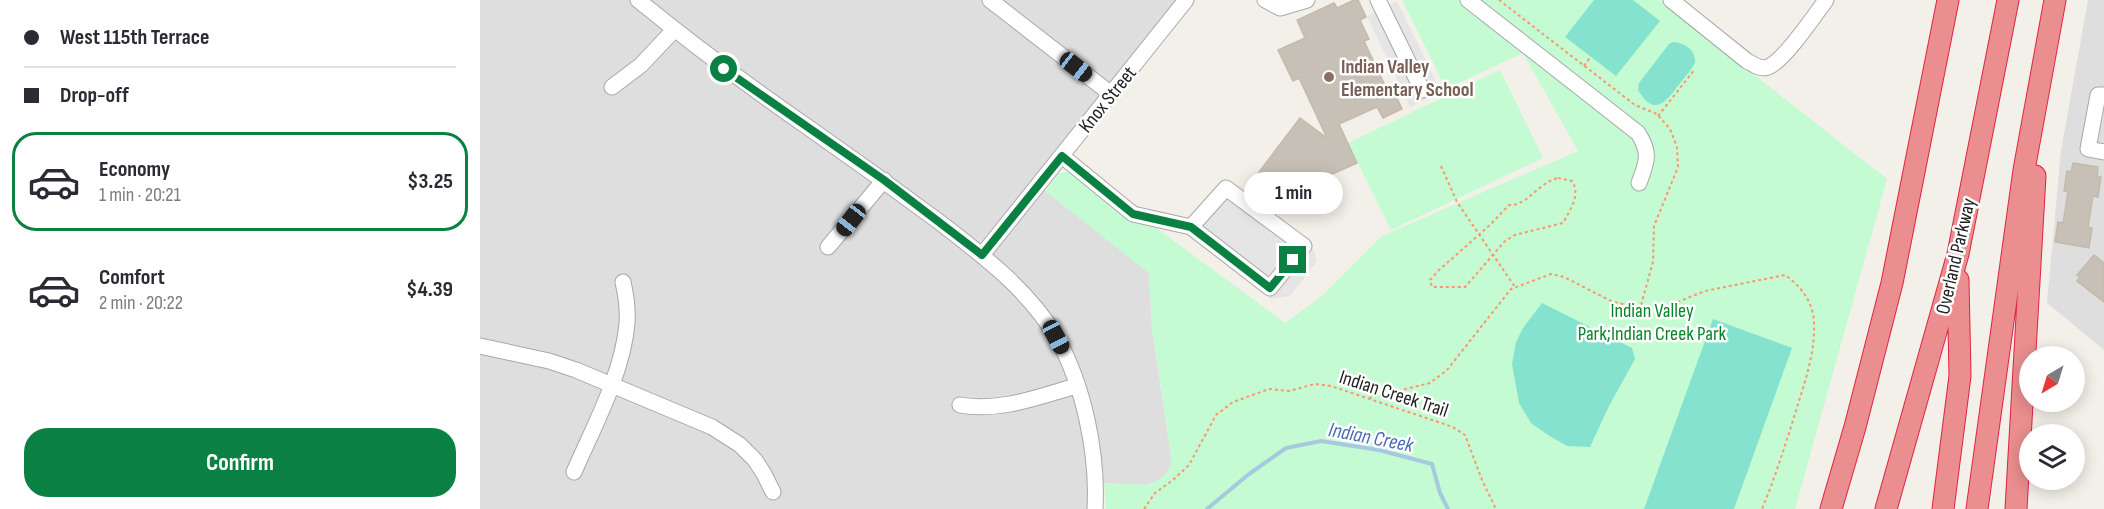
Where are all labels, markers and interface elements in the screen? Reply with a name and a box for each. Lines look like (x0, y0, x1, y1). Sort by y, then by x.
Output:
text: West 115th Terrace (60, 24, 209, 51)
car (1056, 49, 1096, 85)
route start (710, 55, 737, 82)
place label: Indian Valley Elementary School (1341, 55, 1474, 102)
street label: Knox Street (1074, 62, 1142, 138)
marker: Indian Valley Elementary School (1322, 70, 1336, 84)
text: Drop-off (60, 82, 129, 109)
icon: car (27, 155, 81, 209)
text: Economy (99, 156, 170, 183)
text: $3.25 (407, 168, 453, 195)
callout: 1 min (1244, 173, 1342, 215)
text: 1 min (1275, 181, 1312, 205)
text: 1 min · 20:21 (99, 183, 181, 207)
street label: Overland Parkway (1931, 196, 1981, 317)
car (833, 200, 869, 240)
route end (1279, 246, 1306, 273)
icon: car (27, 263, 81, 317)
text: Comfort (99, 264, 165, 291)
text: $4.39 (406, 276, 453, 303)
text: 2 min · 20:22 (99, 291, 183, 315)
park label: Indian Valley Park;Indian Creek Park (1578, 299, 1727, 346)
car (1040, 317, 1072, 357)
north arrow (2019, 346, 2085, 412)
map controls (2019, 346, 2085, 490)
street label: Indian Creek Trail (1336, 365, 1451, 423)
water label: Indian Creek (1326, 417, 1416, 458)
button: layers (2019, 424, 2085, 490)
button: Confirm (24, 428, 456, 497)

